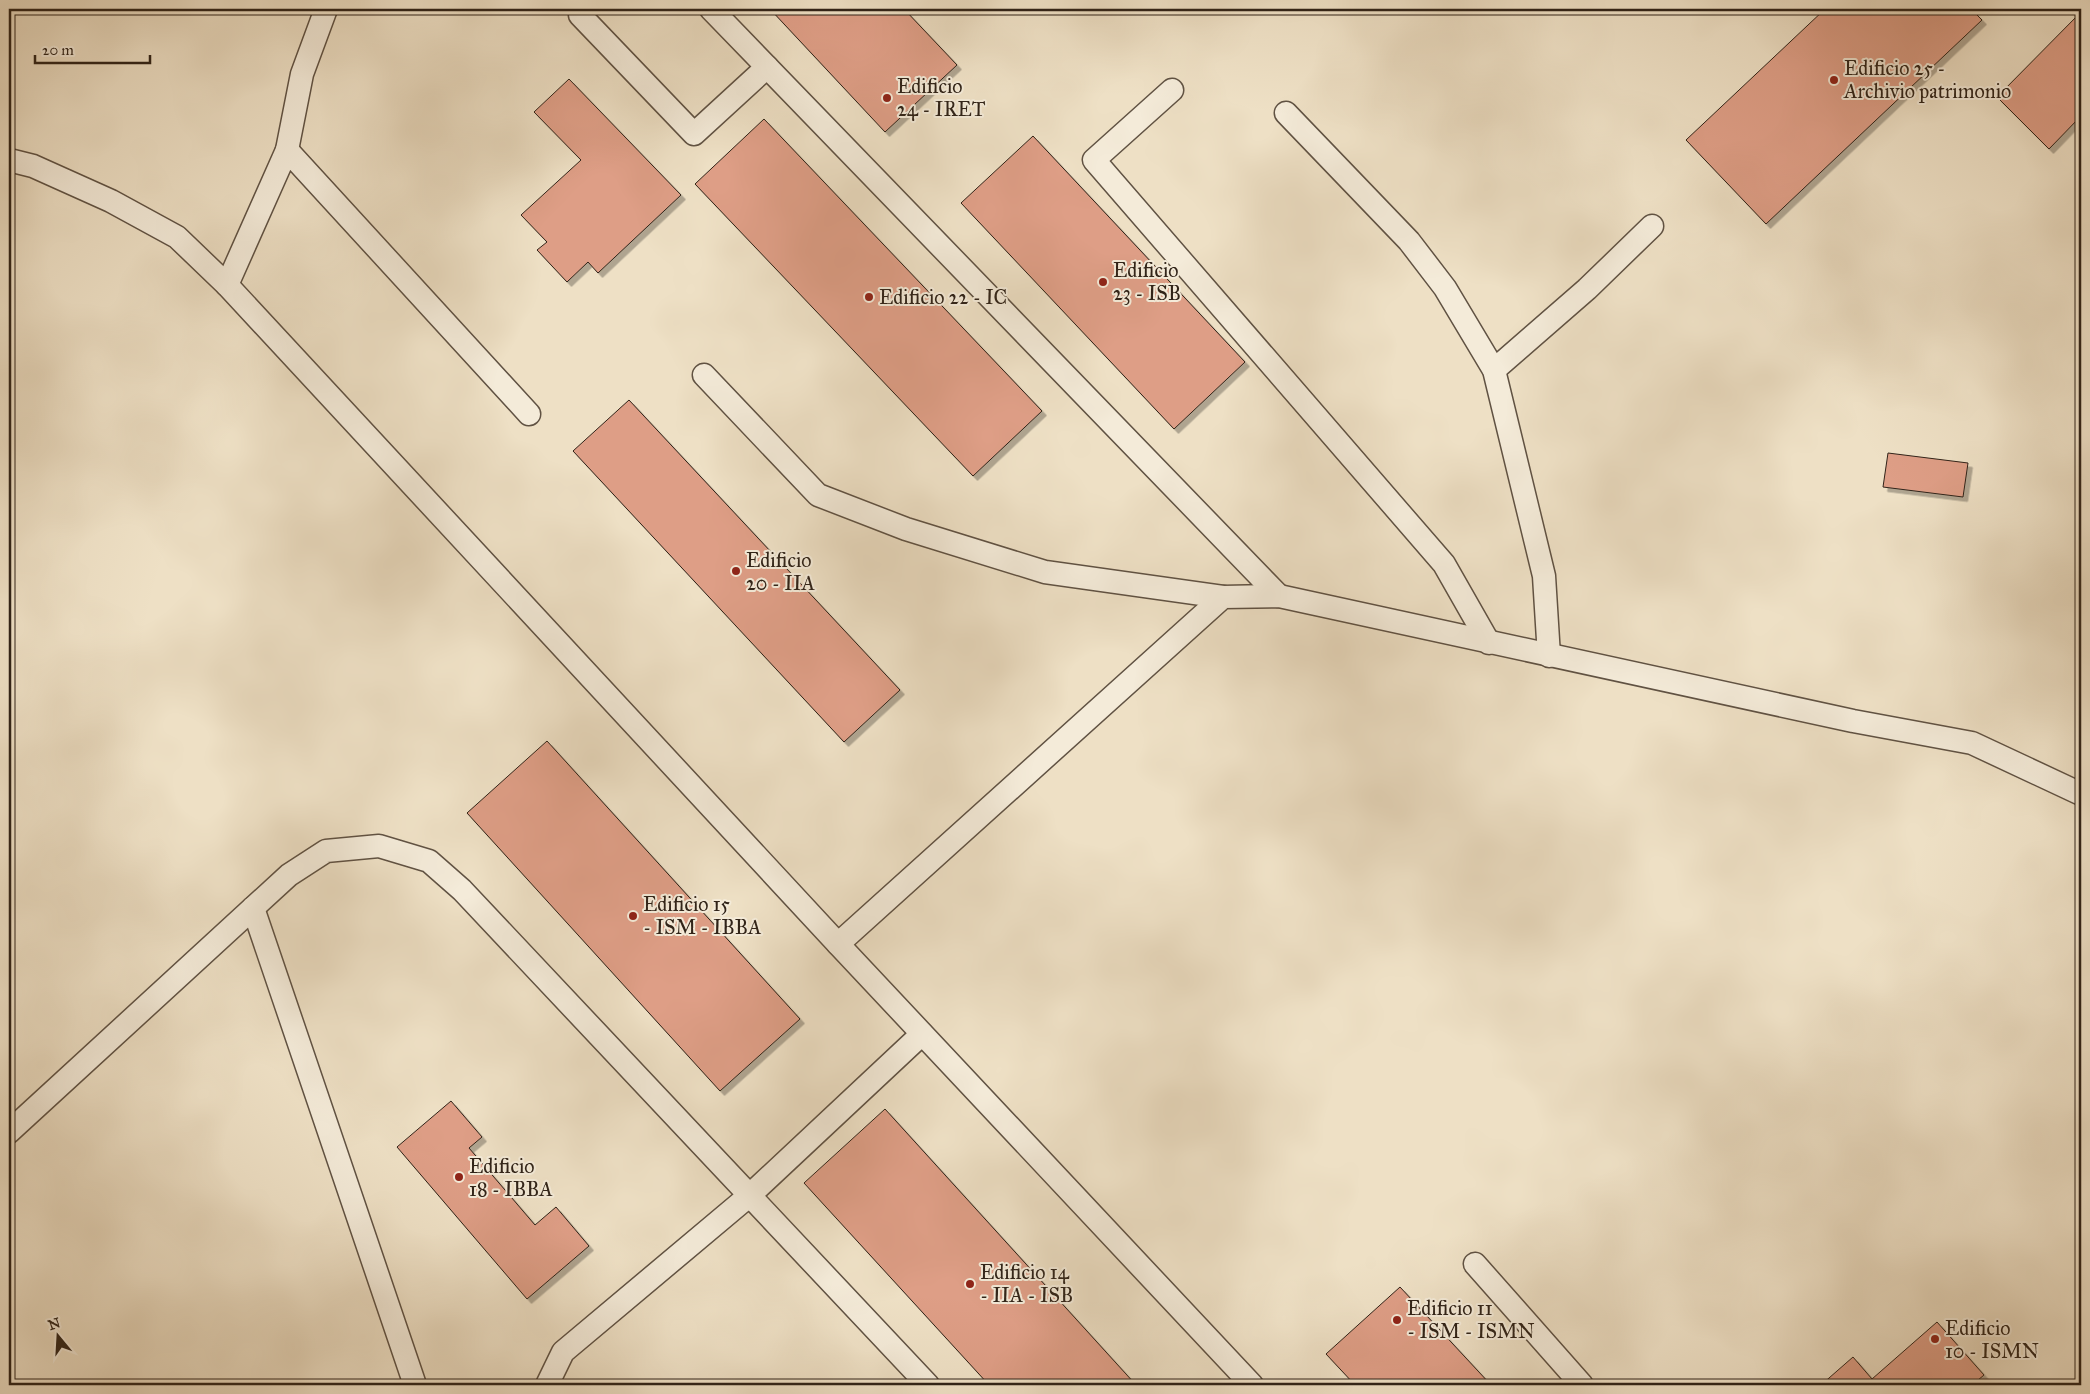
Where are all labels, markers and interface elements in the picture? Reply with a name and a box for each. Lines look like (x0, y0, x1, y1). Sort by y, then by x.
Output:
scale bar (35, 32, 150, 64)
text: 20 m (42, 41, 74, 59)
place label: Edificio 25 - Archivio patrimonio (1843, 56, 2011, 103)
place label: Edificio 24 - IRET (897, 74, 986, 121)
marker: Edificio 25 - Archivio patrimonio (1828, 74, 1840, 86)
marker: Edificio 24 - IRET (881, 92, 893, 104)
place label: Edificio 23 - ISB (1113, 258, 1181, 305)
marker: Edificio 23 - ISB (1097, 276, 1109, 288)
place label: Edificio 22 - IC (879, 285, 1007, 309)
marker: Edificio 22 - IC (863, 291, 875, 303)
place label: Edificio 20 - IIA (746, 548, 815, 595)
marker: Edificio 20 - IIA (730, 565, 742, 577)
place label: Edificio 15 - ISM - IBBA (643, 892, 762, 939)
marker: Edificio 15 - ISM - IBBA (627, 910, 639, 922)
place label: Edificio 18 - IBBA (469, 1154, 553, 1201)
marker: Edificio 18 - IBBA (453, 1171, 465, 1183)
place label: Edificio 14 - IIA - ISB (980, 1260, 1073, 1307)
marker: Edificio 14 - IIA - ISB (964, 1278, 976, 1290)
place label: Edificio 11 - ISM - ISMN (1407, 1296, 1535, 1343)
north arrow (32, 1312, 82, 1362)
text: N (46, 1314, 63, 1334)
marker: Edificio 11 - ISM - ISMN (1391, 1314, 1403, 1326)
place label: Edificio 10 - ISMN (1945, 1316, 2039, 1363)
marker: Edificio 10 - ISMN (1929, 1333, 1941, 1345)

